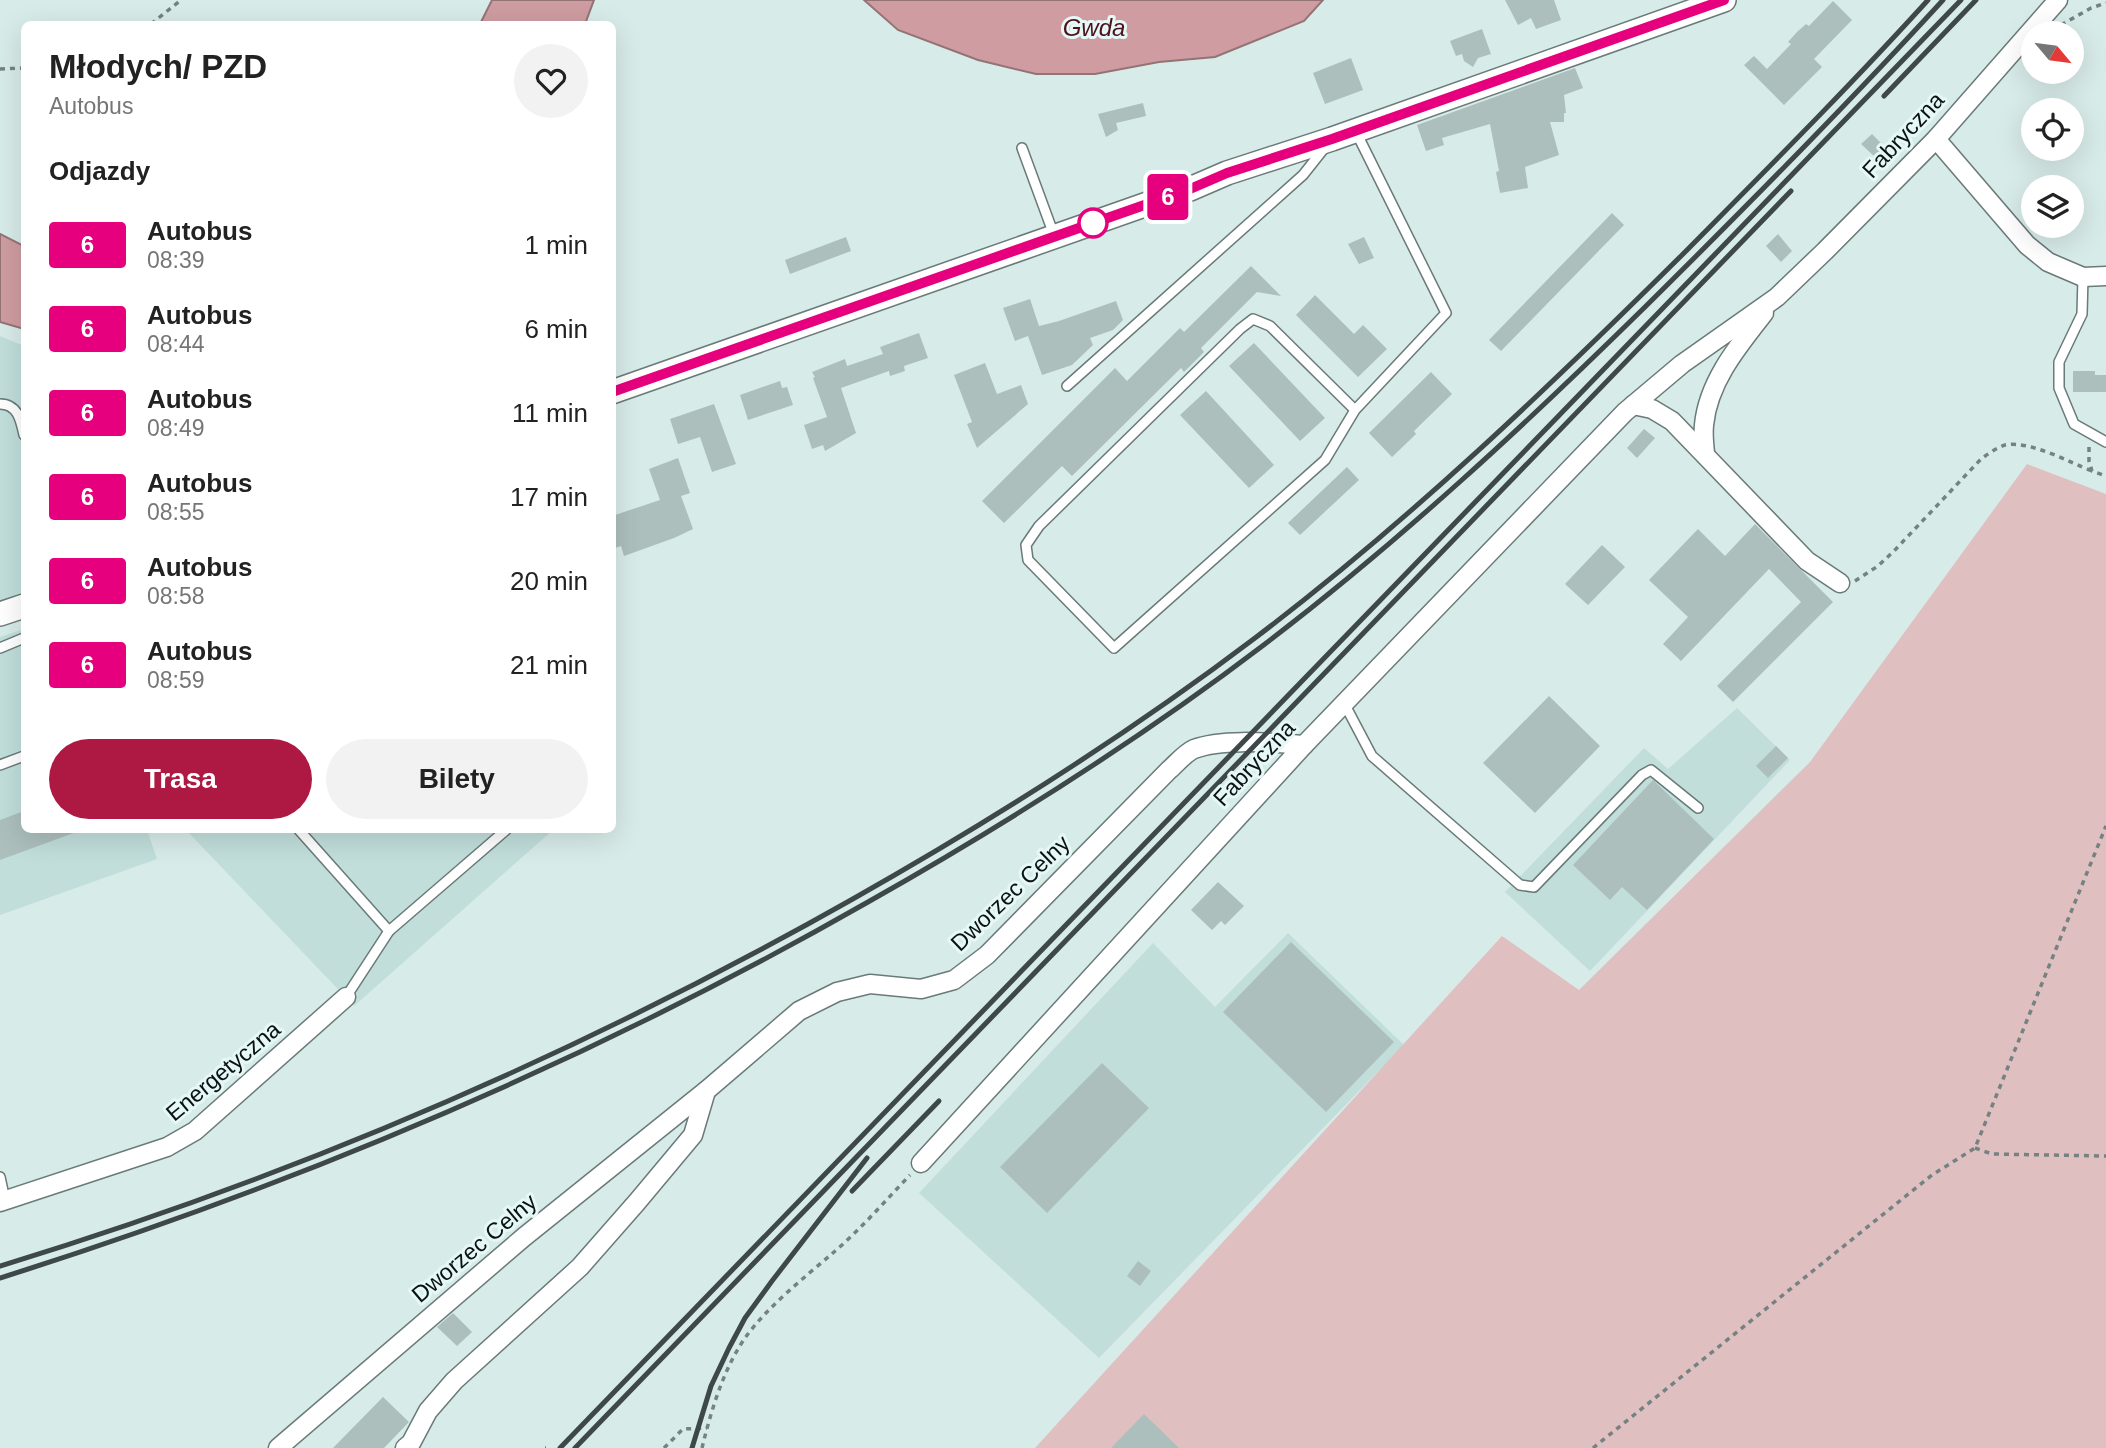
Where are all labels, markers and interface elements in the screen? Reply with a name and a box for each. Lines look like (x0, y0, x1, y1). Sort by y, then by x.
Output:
water label: Gwda (1063, 14, 1125, 41)
north arrow (2021, 21, 2084, 84)
map controls (2021, 21, 2084, 238)
button: heart (514, 44, 588, 118)
text: Młodych/ PZD (49, 48, 267, 85)
street label: Fabryczna (1857, 87, 1949, 183)
text: Autobus (49, 93, 133, 119)
button: locate (2021, 98, 2084, 161)
text: Odjazdy (49, 156, 150, 186)
line badge: 6 (1145, 174, 1191, 220)
button: layers (2021, 175, 2084, 238)
text: 6 (1161, 183, 1175, 210)
unlabelled marker (1078, 208, 1108, 238)
text: Autobus (147, 216, 252, 246)
text: 1 min (524, 230, 588, 260)
text: 6 (81, 231, 94, 258)
text: 08:39 (147, 247, 205, 273)
text: Autobus (147, 300, 252, 330)
text: 6 min (524, 314, 588, 344)
text: 6 (81, 315, 94, 342)
text: 08:44 (147, 331, 205, 357)
text: Autobus (147, 384, 252, 414)
text: 11 min (512, 398, 588, 428)
text: 6 (81, 399, 94, 426)
text: 08:49 (147, 415, 205, 441)
text: Autobus (147, 468, 252, 498)
text: 17 min (510, 482, 588, 512)
text: 6 (81, 483, 94, 510)
text: 08:55 (147, 499, 205, 525)
text: Autobus (147, 552, 252, 582)
text: 20 min (510, 566, 588, 596)
text: 6 (81, 567, 94, 594)
text: 08:58 (147, 583, 205, 609)
text: Autobus (147, 636, 252, 666)
text: 21 min (510, 650, 588, 680)
text: 6 (81, 651, 94, 678)
text: 08:59 (147, 667, 205, 693)
street label: Fabryczna (1208, 715, 1300, 811)
button: Trasa (49, 739, 312, 819)
button: Bilety (326, 739, 588, 819)
street label: Dworzec Celny (945, 830, 1075, 956)
street label: Energetyczna (161, 1016, 285, 1126)
street label: Dworzec Celny (406, 1188, 542, 1308)

